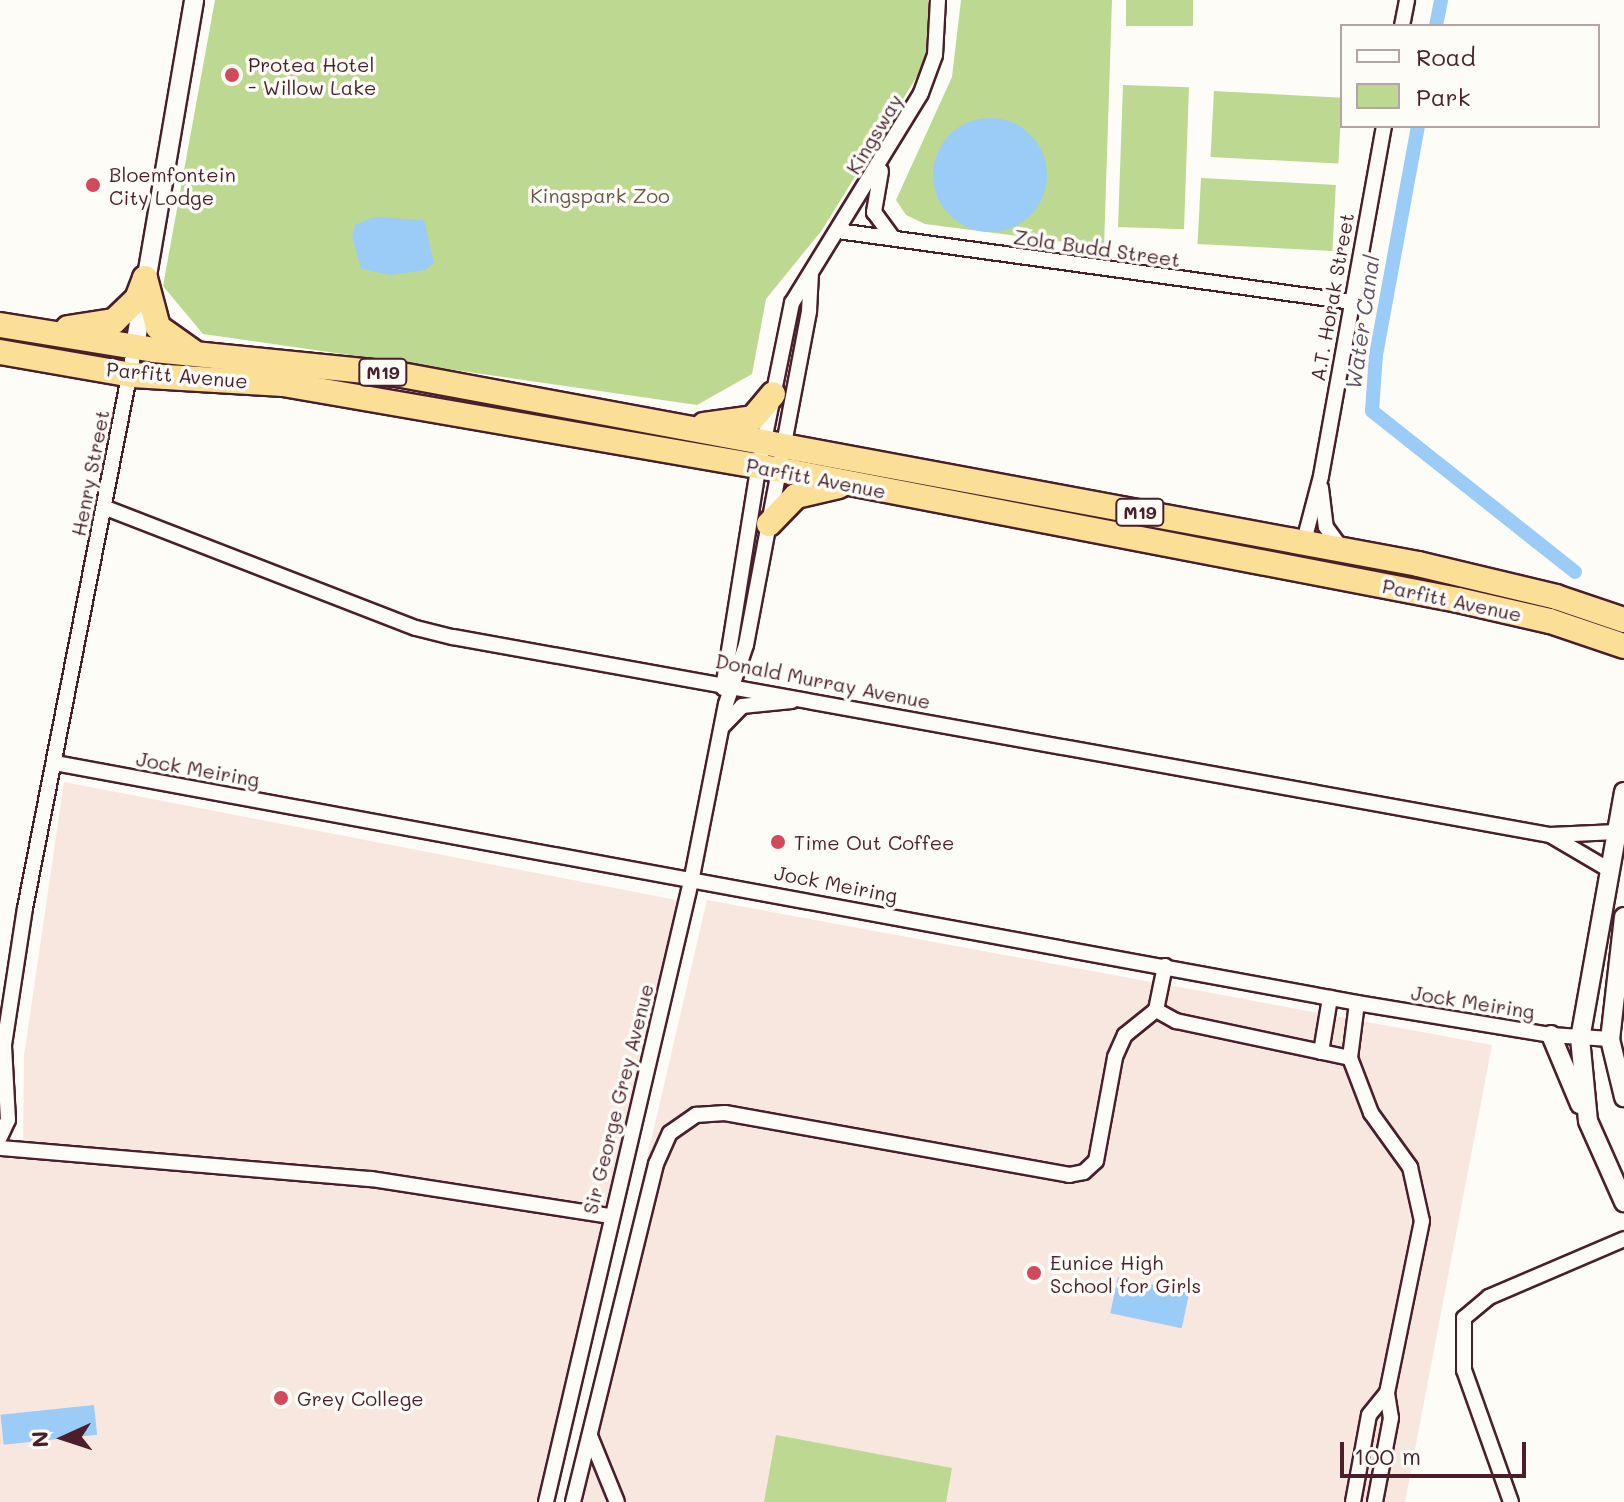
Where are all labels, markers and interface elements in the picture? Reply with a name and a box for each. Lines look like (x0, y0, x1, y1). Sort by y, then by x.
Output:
legend (1340, 24, 1600, 128)
text: Road (1416, 41, 1476, 72)
place label: Protea Hotel - Willow Lake (248, 52, 376, 99)
marker: Protea Hotel - Willow Lake (223, 66, 241, 84)
text: Park (1416, 81, 1470, 112)
street label: Kingsway (841, 90, 907, 178)
place label: Bloemfontein City Lodge (109, 162, 236, 209)
marker: Bloemfontein City Lodge (84, 176, 102, 194)
park label: Kingspark Zoo (530, 183, 670, 207)
street label: A.T. Horak Street (1305, 211, 1359, 383)
street label: Zola Budd Street (1012, 224, 1182, 272)
water label: Water Canal (1340, 253, 1384, 391)
street label: Parfitt Avenue (105, 357, 249, 393)
road number: M19 (357, 358, 409, 386)
street label: Henry Street (66, 408, 114, 538)
street label: Parfitt Avenue (744, 453, 888, 503)
road number: M19 (1114, 498, 1166, 526)
street label: Parfitt Avenue (1380, 574, 1524, 626)
street label: Donald Murray Avenue (713, 648, 933, 714)
street label: Jock Meiring (134, 746, 262, 792)
place label: Time Out Coffee (794, 830, 954, 854)
marker: Time Out Coffee (769, 833, 787, 851)
street label: Jock Meiring (772, 860, 900, 908)
street label: Jock Meiring (1409, 980, 1537, 1024)
street label: Sir George Grey Avenue (578, 981, 658, 1217)
place label: Eunice High School for Girls (1050, 1250, 1201, 1297)
marker: Eunice High School for Girls (1025, 1264, 1043, 1282)
place label: Grey College (297, 1386, 424, 1410)
marker: Grey College (272, 1389, 290, 1407)
north arrow (24, 1398, 104, 1478)
scale bar (1344, 1426, 1530, 1476)
text: N (25, 1430, 54, 1448)
text: 100 m (1354, 1440, 1421, 1471)

